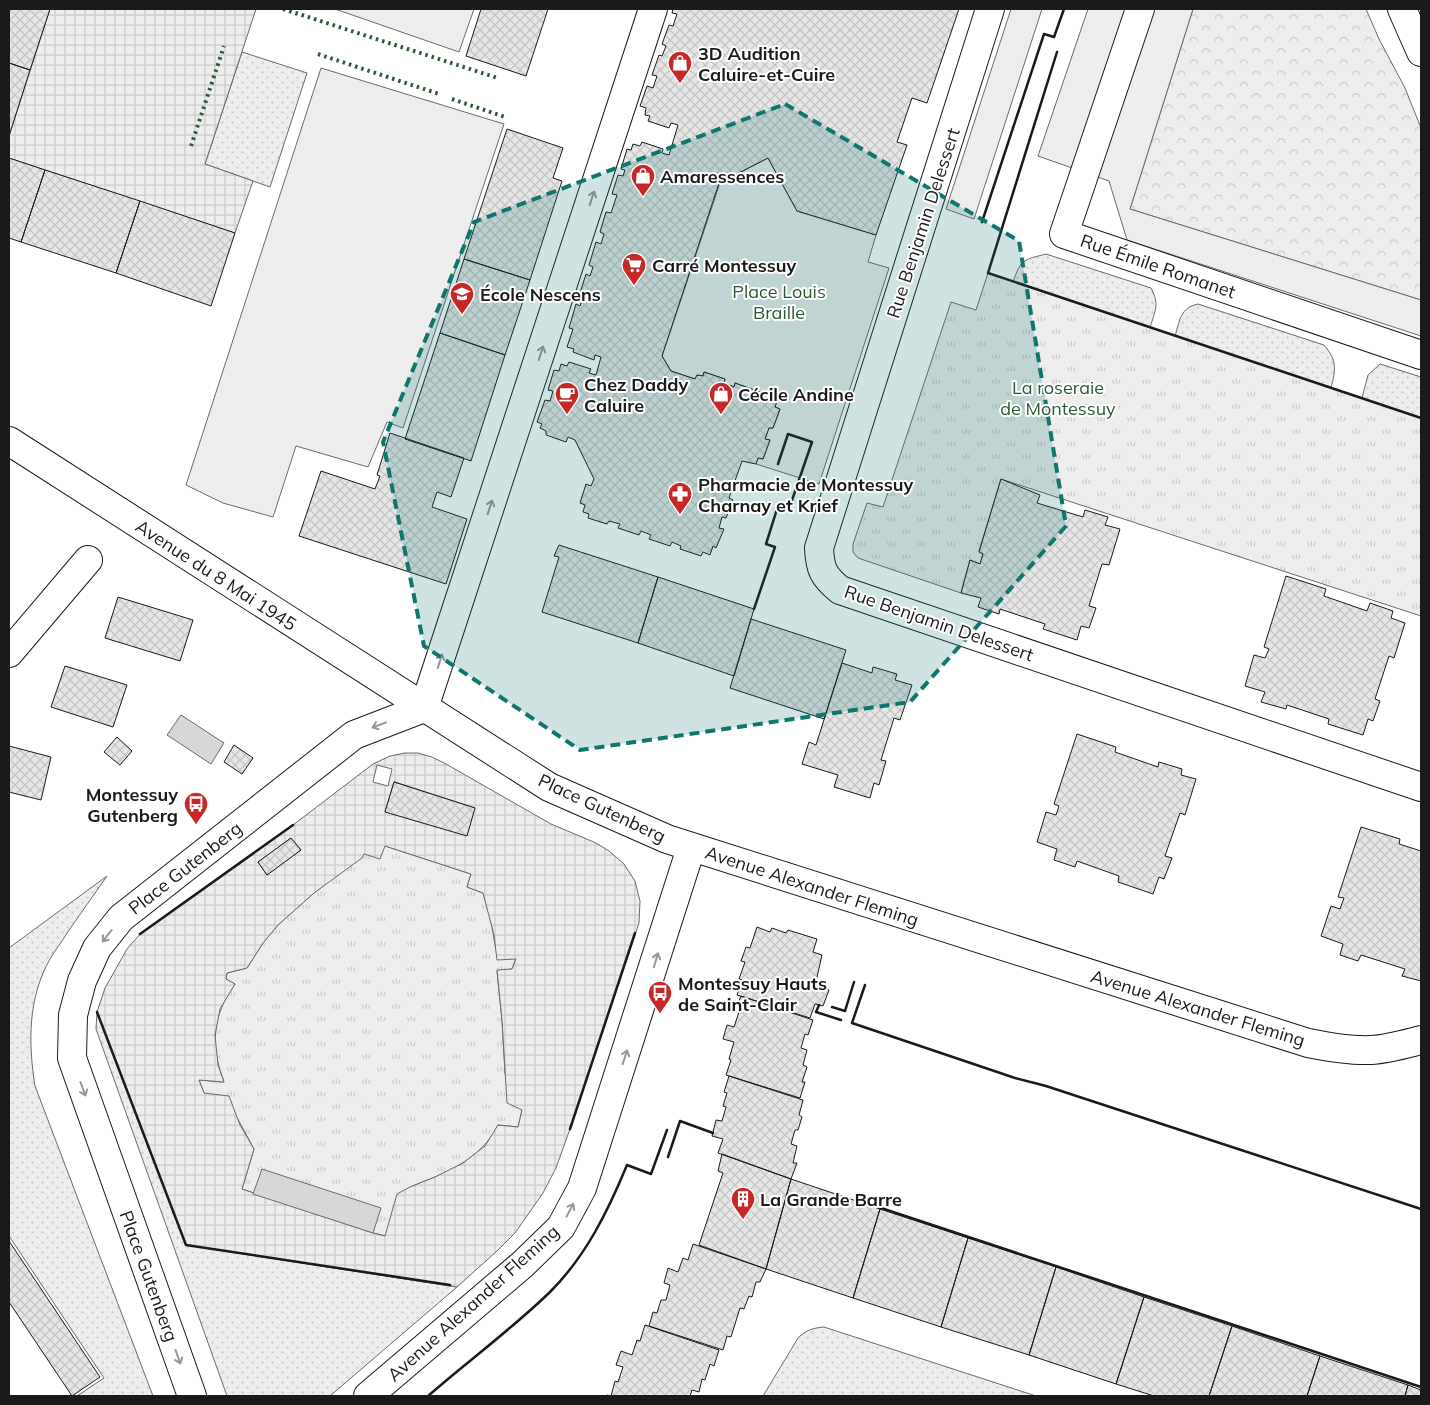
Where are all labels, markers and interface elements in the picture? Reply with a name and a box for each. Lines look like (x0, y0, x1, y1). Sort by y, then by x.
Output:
place label: 3D Audition Caluire-et-Cuire (698, 42, 835, 86)
shop icon: 3D Audition Caluire-et-Cuire (667, 50, 693, 84)
street label: Rue Benjamin Delessert (881, 125, 965, 321)
shop icon: Amaressences (630, 163, 656, 197)
place label: Amaressences (660, 165, 784, 188)
one-way arrow (588, 191, 597, 207)
street label: Rue Émile Romanet (1077, 229, 1239, 303)
supermarket icon: Carré Montessuy (621, 252, 647, 286)
place label: Carré Montessuy (652, 254, 796, 277)
park label: Place Louis Braille (732, 280, 826, 324)
school or university icon: École Nescens (449, 281, 475, 315)
place label: École Nescens (480, 283, 601, 306)
one-way arrow (537, 345, 547, 361)
place label: Chez Daddy Caluire (584, 373, 689, 417)
park label: La roseraie de Montessuy (1000, 376, 1116, 420)
cafe icon: Chez Daddy Caluire (554, 381, 580, 415)
shop icon: Cécile Andine (708, 381, 734, 415)
place label: Cécile Andine (738, 383, 854, 406)
place label: Pharmacie de Montessuy Charnay et Krief (698, 473, 913, 517)
pharmacy icon: Pharmacie de Montessuy Charnay et Krief (667, 481, 693, 515)
one-way arrow (486, 499, 496, 515)
street label: Avenue du 8 Mai 1945 (131, 514, 301, 636)
street label: Rue Benjamin Delessert (841, 580, 1037, 666)
one-way arrow (435, 654, 445, 670)
one-way arrow (372, 721, 387, 730)
street label: Place Gutenberg (535, 768, 669, 848)
place label: Montessuy Gutenberg (86, 783, 178, 827)
bus stop icon: Montessuy Gutenberg (183, 791, 209, 825)
street label: Place Gutenberg (124, 816, 246, 920)
street label: Avenue Alexander Fleming (702, 841, 922, 931)
one-way arrow (101, 929, 112, 942)
one-way arrow (651, 952, 661, 968)
street label: Avenue Alexander Fleming (1088, 964, 1308, 1052)
place label: Montessuy Hauts de Saint-Clair (678, 972, 827, 1016)
bus stop icon: Montessuy Hauts de Saint-Clair (647, 980, 673, 1014)
one-way arrow (620, 1049, 630, 1065)
one-way arrow (79, 1081, 88, 1096)
building icon: La Grande Barre (730, 1186, 756, 1220)
place label: La Grande Barre (760, 1188, 902, 1211)
one-way arrow (566, 1203, 576, 1218)
street label: Place Gutenberg (115, 1207, 183, 1345)
street label: Avenue Alexander Fleming (382, 1220, 564, 1386)
one-way arrow (174, 1349, 183, 1365)

